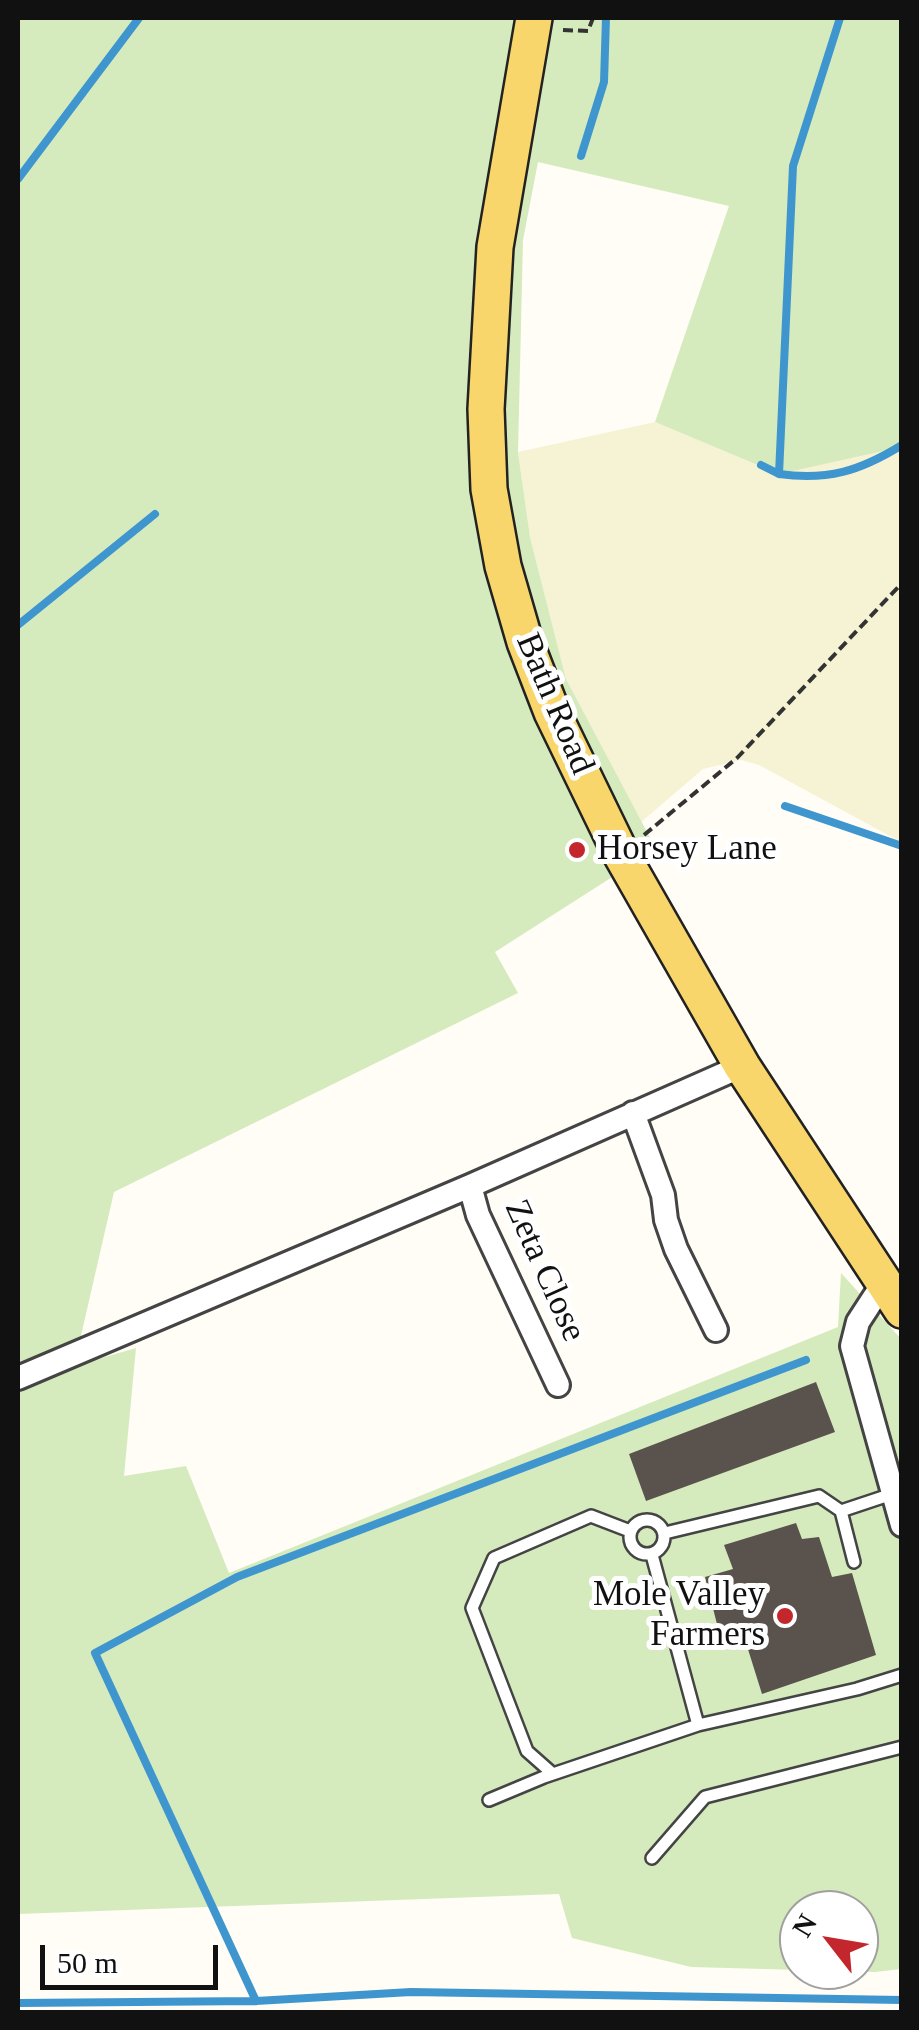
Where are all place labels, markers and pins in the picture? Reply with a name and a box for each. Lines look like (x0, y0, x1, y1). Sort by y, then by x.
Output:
place label: Horsey Lane (597, 829, 777, 871)
marker: Horsey Lane (566, 839, 588, 861)
place label: Mole Valley Farmers (593, 1575, 765, 1657)
marker: Mole Valley Farmers (774, 1605, 796, 1627)

